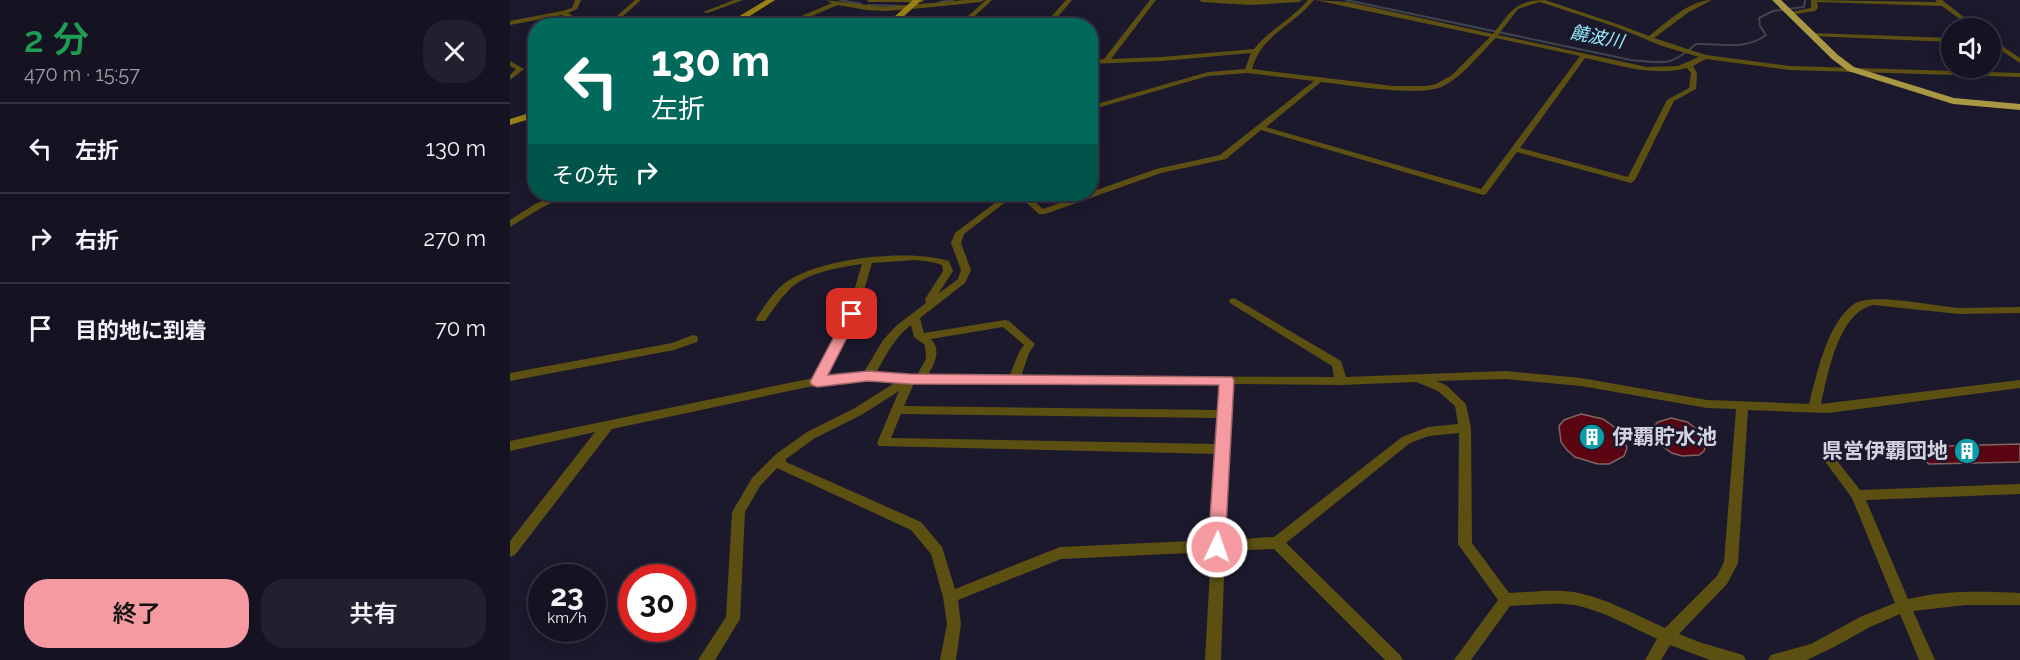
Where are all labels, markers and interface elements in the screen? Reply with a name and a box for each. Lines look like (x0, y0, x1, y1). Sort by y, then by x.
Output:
text: 2 分 (24, 18, 89, 60)
map controls (1941, 18, 2001, 78)
button: sound (1941, 18, 2001, 78)
button: close (423, 20, 486, 83)
water label: 饒波川 (1569, 21, 1628, 52)
text: 130 m (651, 37, 770, 86)
icon: left (552, 42, 630, 120)
text: 470 m · 15:57 (24, 62, 140, 86)
text: 左折 (651, 93, 705, 124)
icon: left (24, 132, 57, 165)
text: 130 m (426, 135, 486, 161)
text: 左折 (75, 137, 119, 163)
icon: right (630, 156, 663, 189)
text: その先 (552, 162, 618, 188)
icon: right (24, 222, 57, 255)
text: 270 m (424, 225, 486, 251)
text: 右折 (75, 227, 119, 253)
pin (826, 288, 877, 339)
icon: arrive (835, 297, 868, 330)
icon: arrive (24, 312, 57, 345)
text: 70 m (435, 315, 486, 341)
text: 目的地に到着 (75, 317, 207, 343)
building icon: 伊覇貯水池 (1577, 422, 1607, 452)
place label: 伊覇貯水池 (1612, 424, 1717, 449)
building icon: 県営伊覇団地 (1952, 436, 1982, 466)
place label: 県営伊覇団地 (1822, 438, 1948, 463)
position arrow (1185, 515, 1249, 579)
speed limit sign: 30 (618, 564, 696, 642)
text: 23 (550, 578, 584, 613)
button: 終了 (24, 579, 249, 648)
button: 共有 (261, 579, 486, 648)
text: km/h (547, 609, 587, 627)

